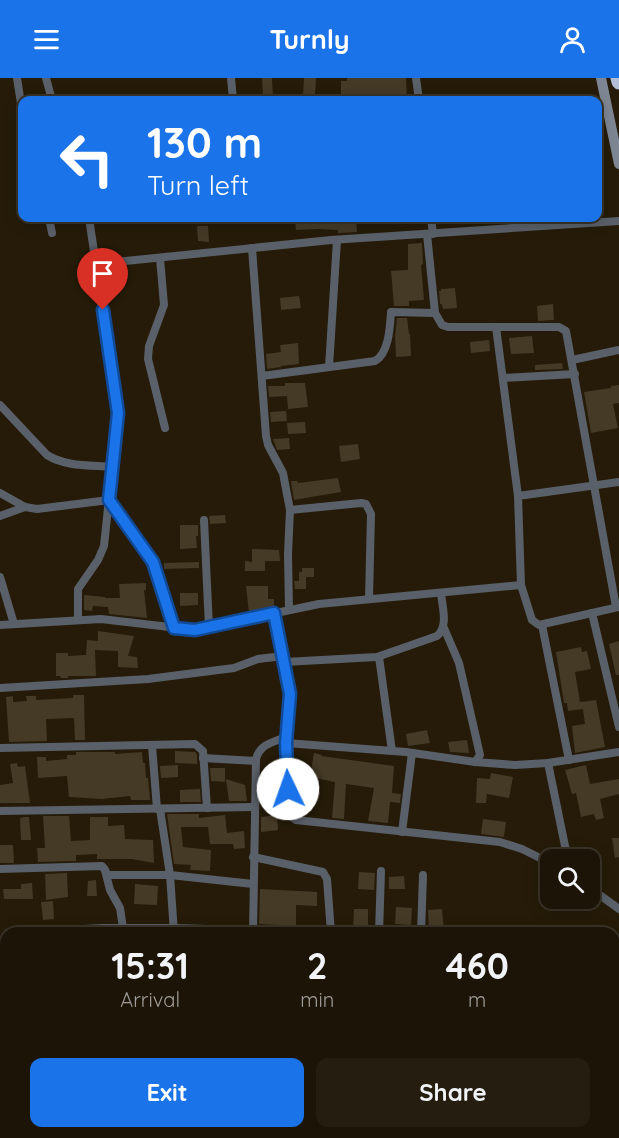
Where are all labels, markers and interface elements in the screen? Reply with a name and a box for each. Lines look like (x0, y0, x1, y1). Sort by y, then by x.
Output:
text: Turnly (269, 22, 350, 56)
icon: menu (30, 23, 63, 56)
icon: person (556, 23, 589, 56)
text: 130 m (147, 116, 262, 169)
icon: left (48, 120, 126, 198)
text: Turn left (147, 168, 249, 202)
pin (77, 248, 128, 310)
icon: arrive (86, 257, 119, 290)
position arrow (256, 757, 320, 821)
map controls (540, 849, 600, 909)
button: search (540, 849, 600, 909)
text: 15:31 (111, 943, 189, 988)
text: 2 (307, 943, 328, 988)
text: 460 (446, 943, 509, 988)
text: Arrival (120, 987, 180, 1012)
text: min (300, 987, 334, 1012)
text: m (468, 987, 486, 1012)
button: Exit (30, 1058, 304, 1127)
button: Share (316, 1058, 590, 1127)

